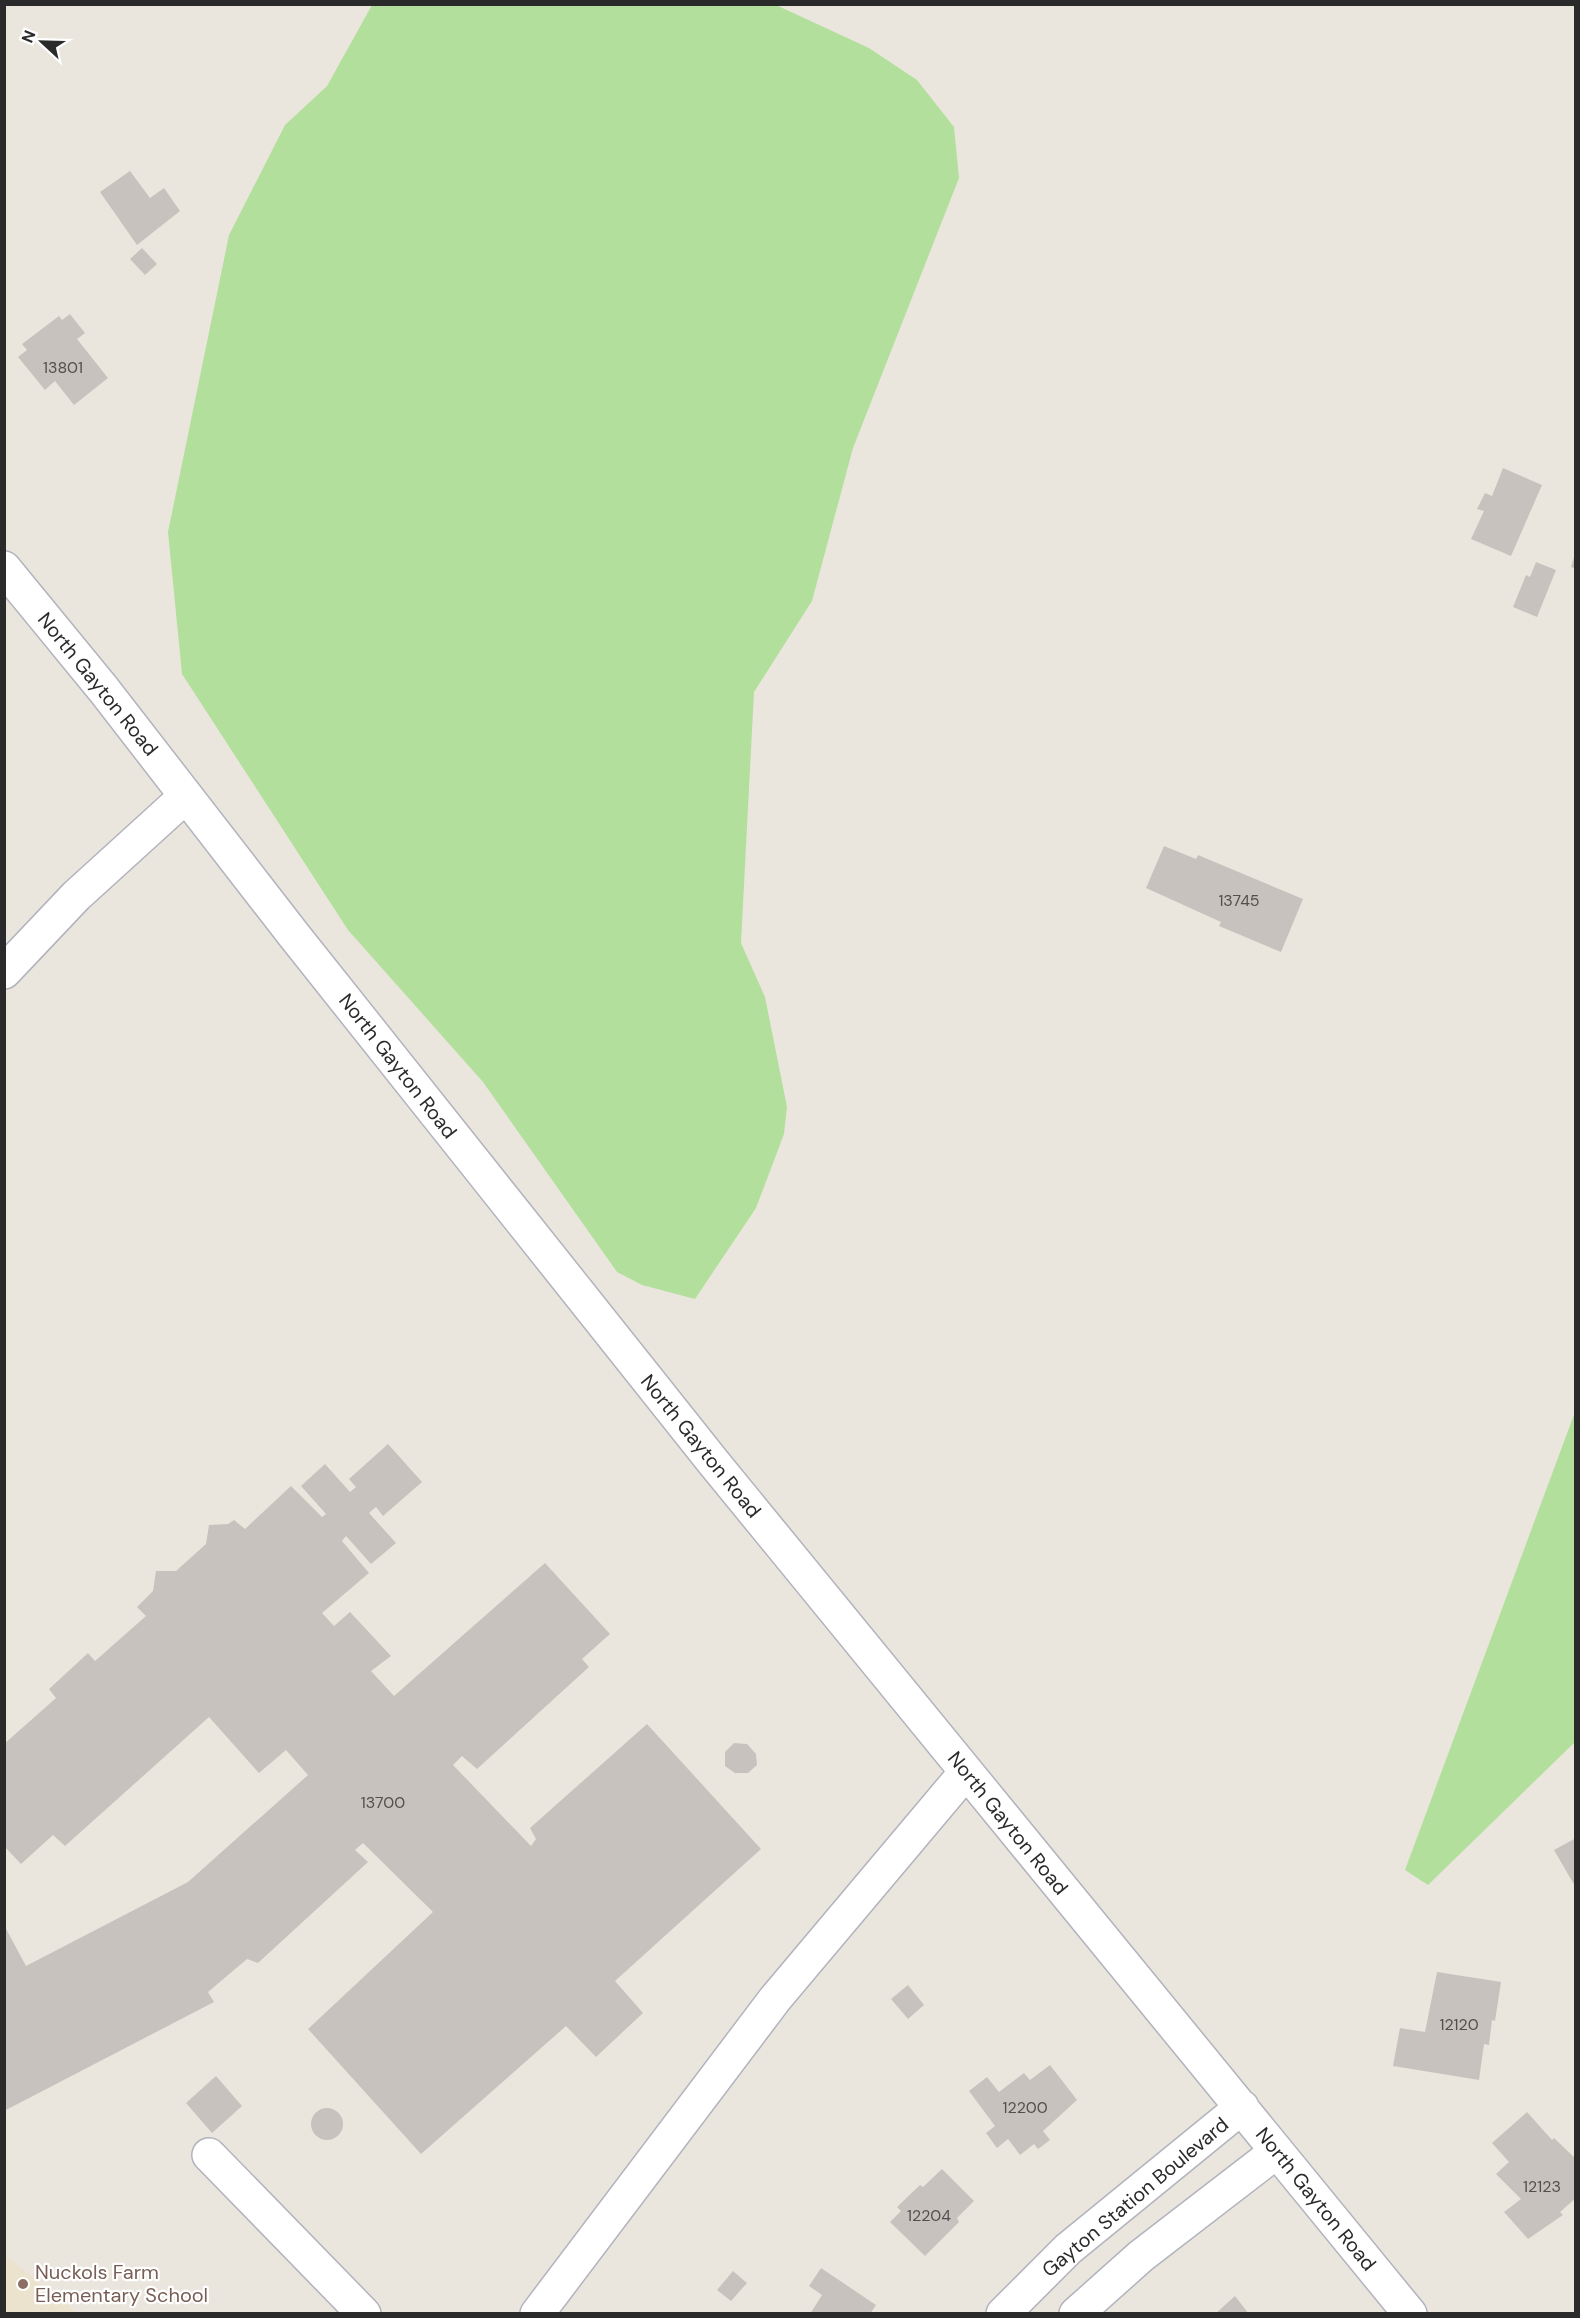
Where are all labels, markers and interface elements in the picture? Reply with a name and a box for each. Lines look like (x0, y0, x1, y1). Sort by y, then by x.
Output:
north arrow (12, 12, 72, 72)
text: N (17, 27, 40, 46)
house number: 13801 (43, 357, 83, 378)
street label: North Gayton Road (32, 607, 164, 761)
house number: 13745 (1218, 890, 1260, 911)
street label: North Gayton Road (333, 988, 463, 1144)
street label: North Gayton Road (635, 1369, 767, 1523)
street label: North Gayton Road (942, 1746, 1074, 1900)
house number: 13700 (361, 1792, 405, 1813)
house number: 12120 (1439, 2014, 1479, 2035)
house number: 12200 (1002, 2097, 1048, 2118)
street label: Gayton Station Boulevard (1036, 2111, 1234, 2283)
street label: North Gayton Road (1250, 2122, 1382, 2276)
house number: 12123 (1523, 2176, 1561, 2197)
house number: 12204 (907, 2205, 951, 2226)
place label: Nuckols Farm Elementary School (35, 2259, 208, 2308)
marker: Nuckols Farm Elementary School (16, 2277, 30, 2291)

